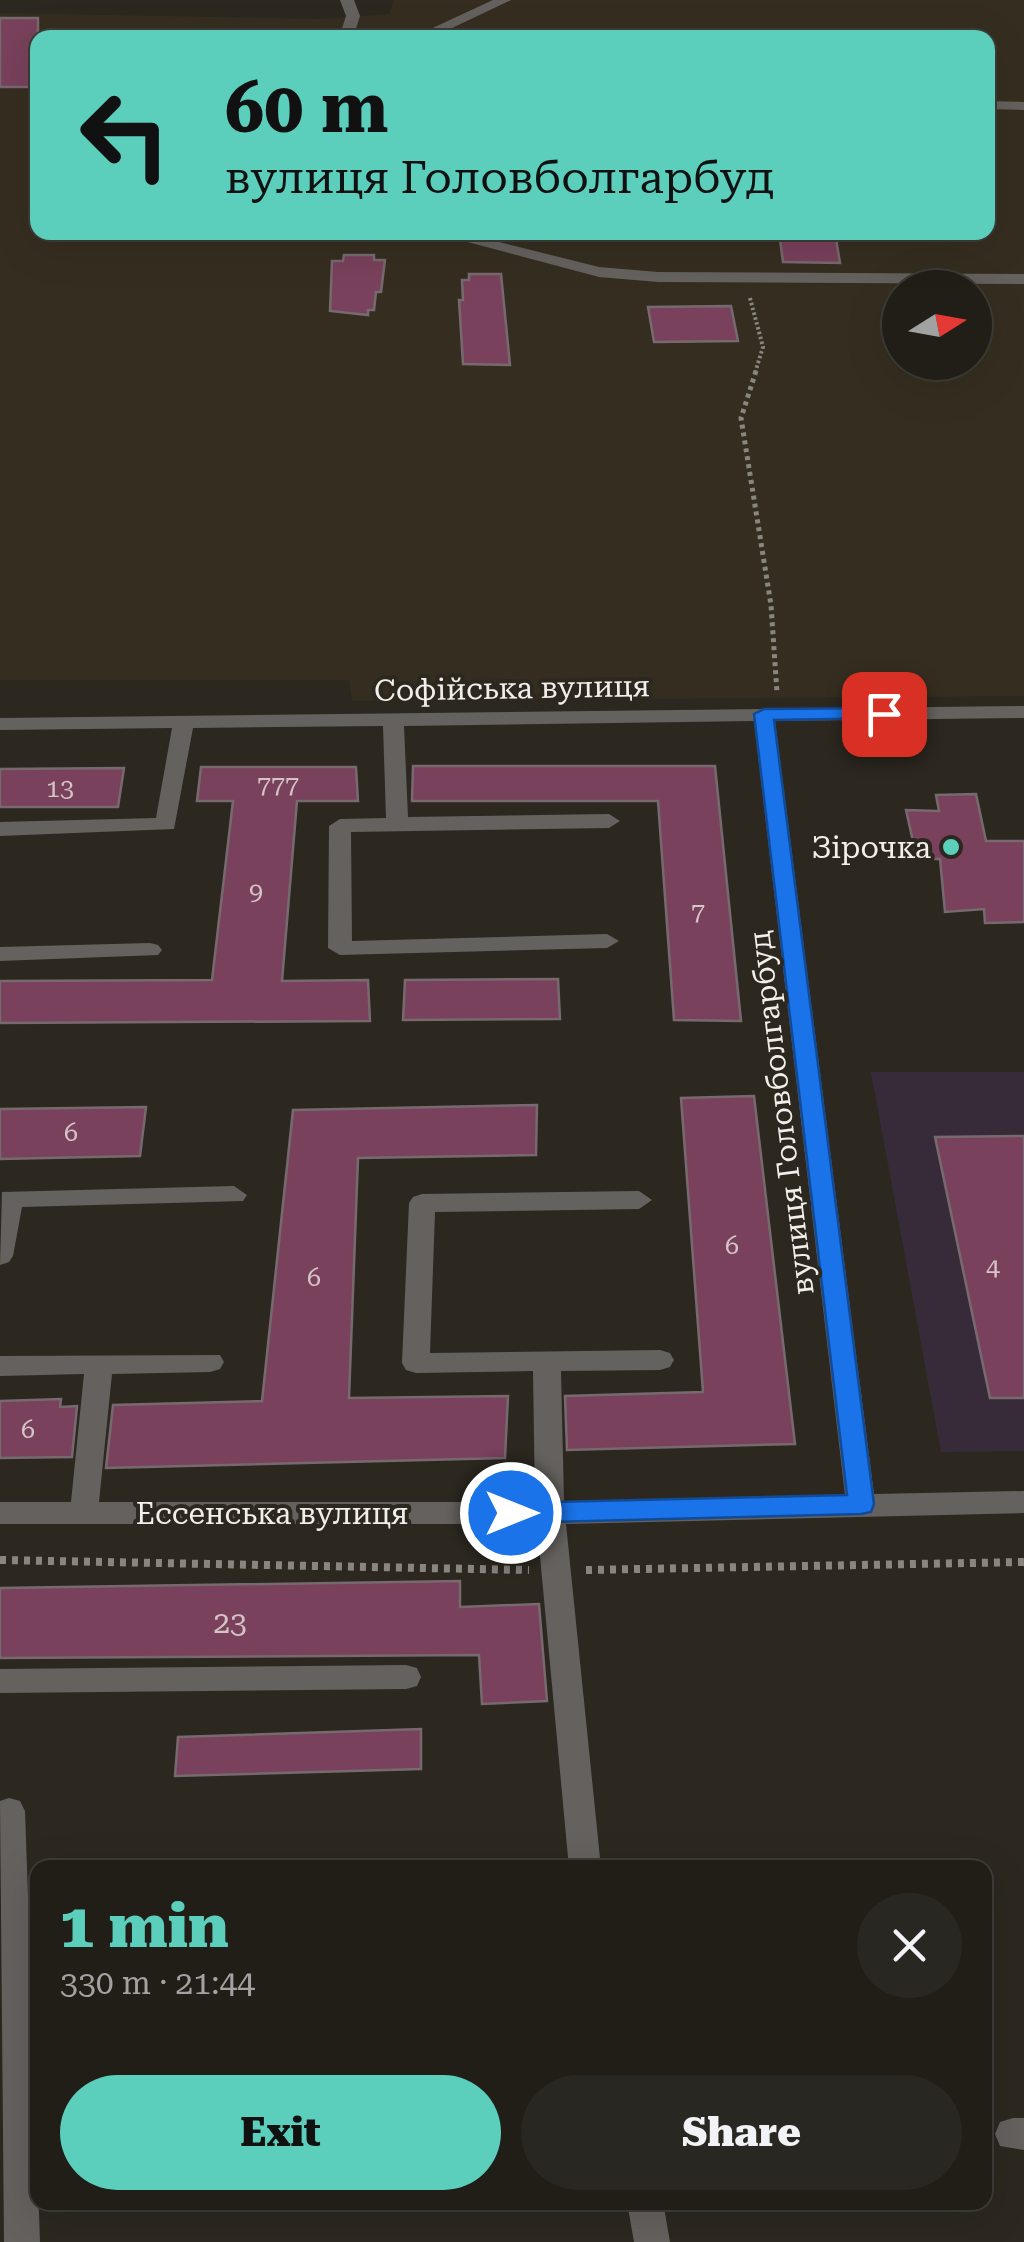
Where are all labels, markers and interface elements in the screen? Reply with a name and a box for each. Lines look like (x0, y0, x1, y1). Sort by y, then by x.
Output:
text: 60 m (225, 67, 389, 149)
icon: left (60, 70, 190, 200)
text: вулиця Головболгарбуд (225, 151, 774, 204)
north arrow (882, 270, 992, 380)
map controls (882, 270, 992, 380)
street label: Софійська вулиця (374, 668, 650, 708)
pin (842, 672, 927, 757)
icon: arrive (857, 687, 912, 742)
house number: 777 (257, 770, 299, 799)
house number: 13 (46, 774, 74, 803)
place label: Зірочка (811, 830, 931, 865)
marker: Зірочка (940, 836, 962, 858)
house number: 9 (249, 877, 263, 906)
house number: 7 (691, 897, 705, 926)
street label: вулиця Головболгарбуд (741, 929, 821, 1297)
house number: 6 (64, 1118, 78, 1147)
house number: 6 (725, 1231, 739, 1260)
house number: 4 (986, 1253, 1000, 1282)
house number: 6 (307, 1263, 321, 1292)
house number: 6 (21, 1415, 35, 1444)
position arrow (459, 1461, 563, 1565)
street label: Ессенська вулиця (136, 1496, 408, 1531)
house number: 23 (213, 1605, 247, 1640)
text: 1 min (60, 1891, 229, 1962)
button: close (857, 1893, 962, 1998)
text: 330 m · 21:44 (60, 1964, 255, 2002)
button: Exit (60, 2075, 501, 2190)
button: Share (521, 2075, 962, 2190)

